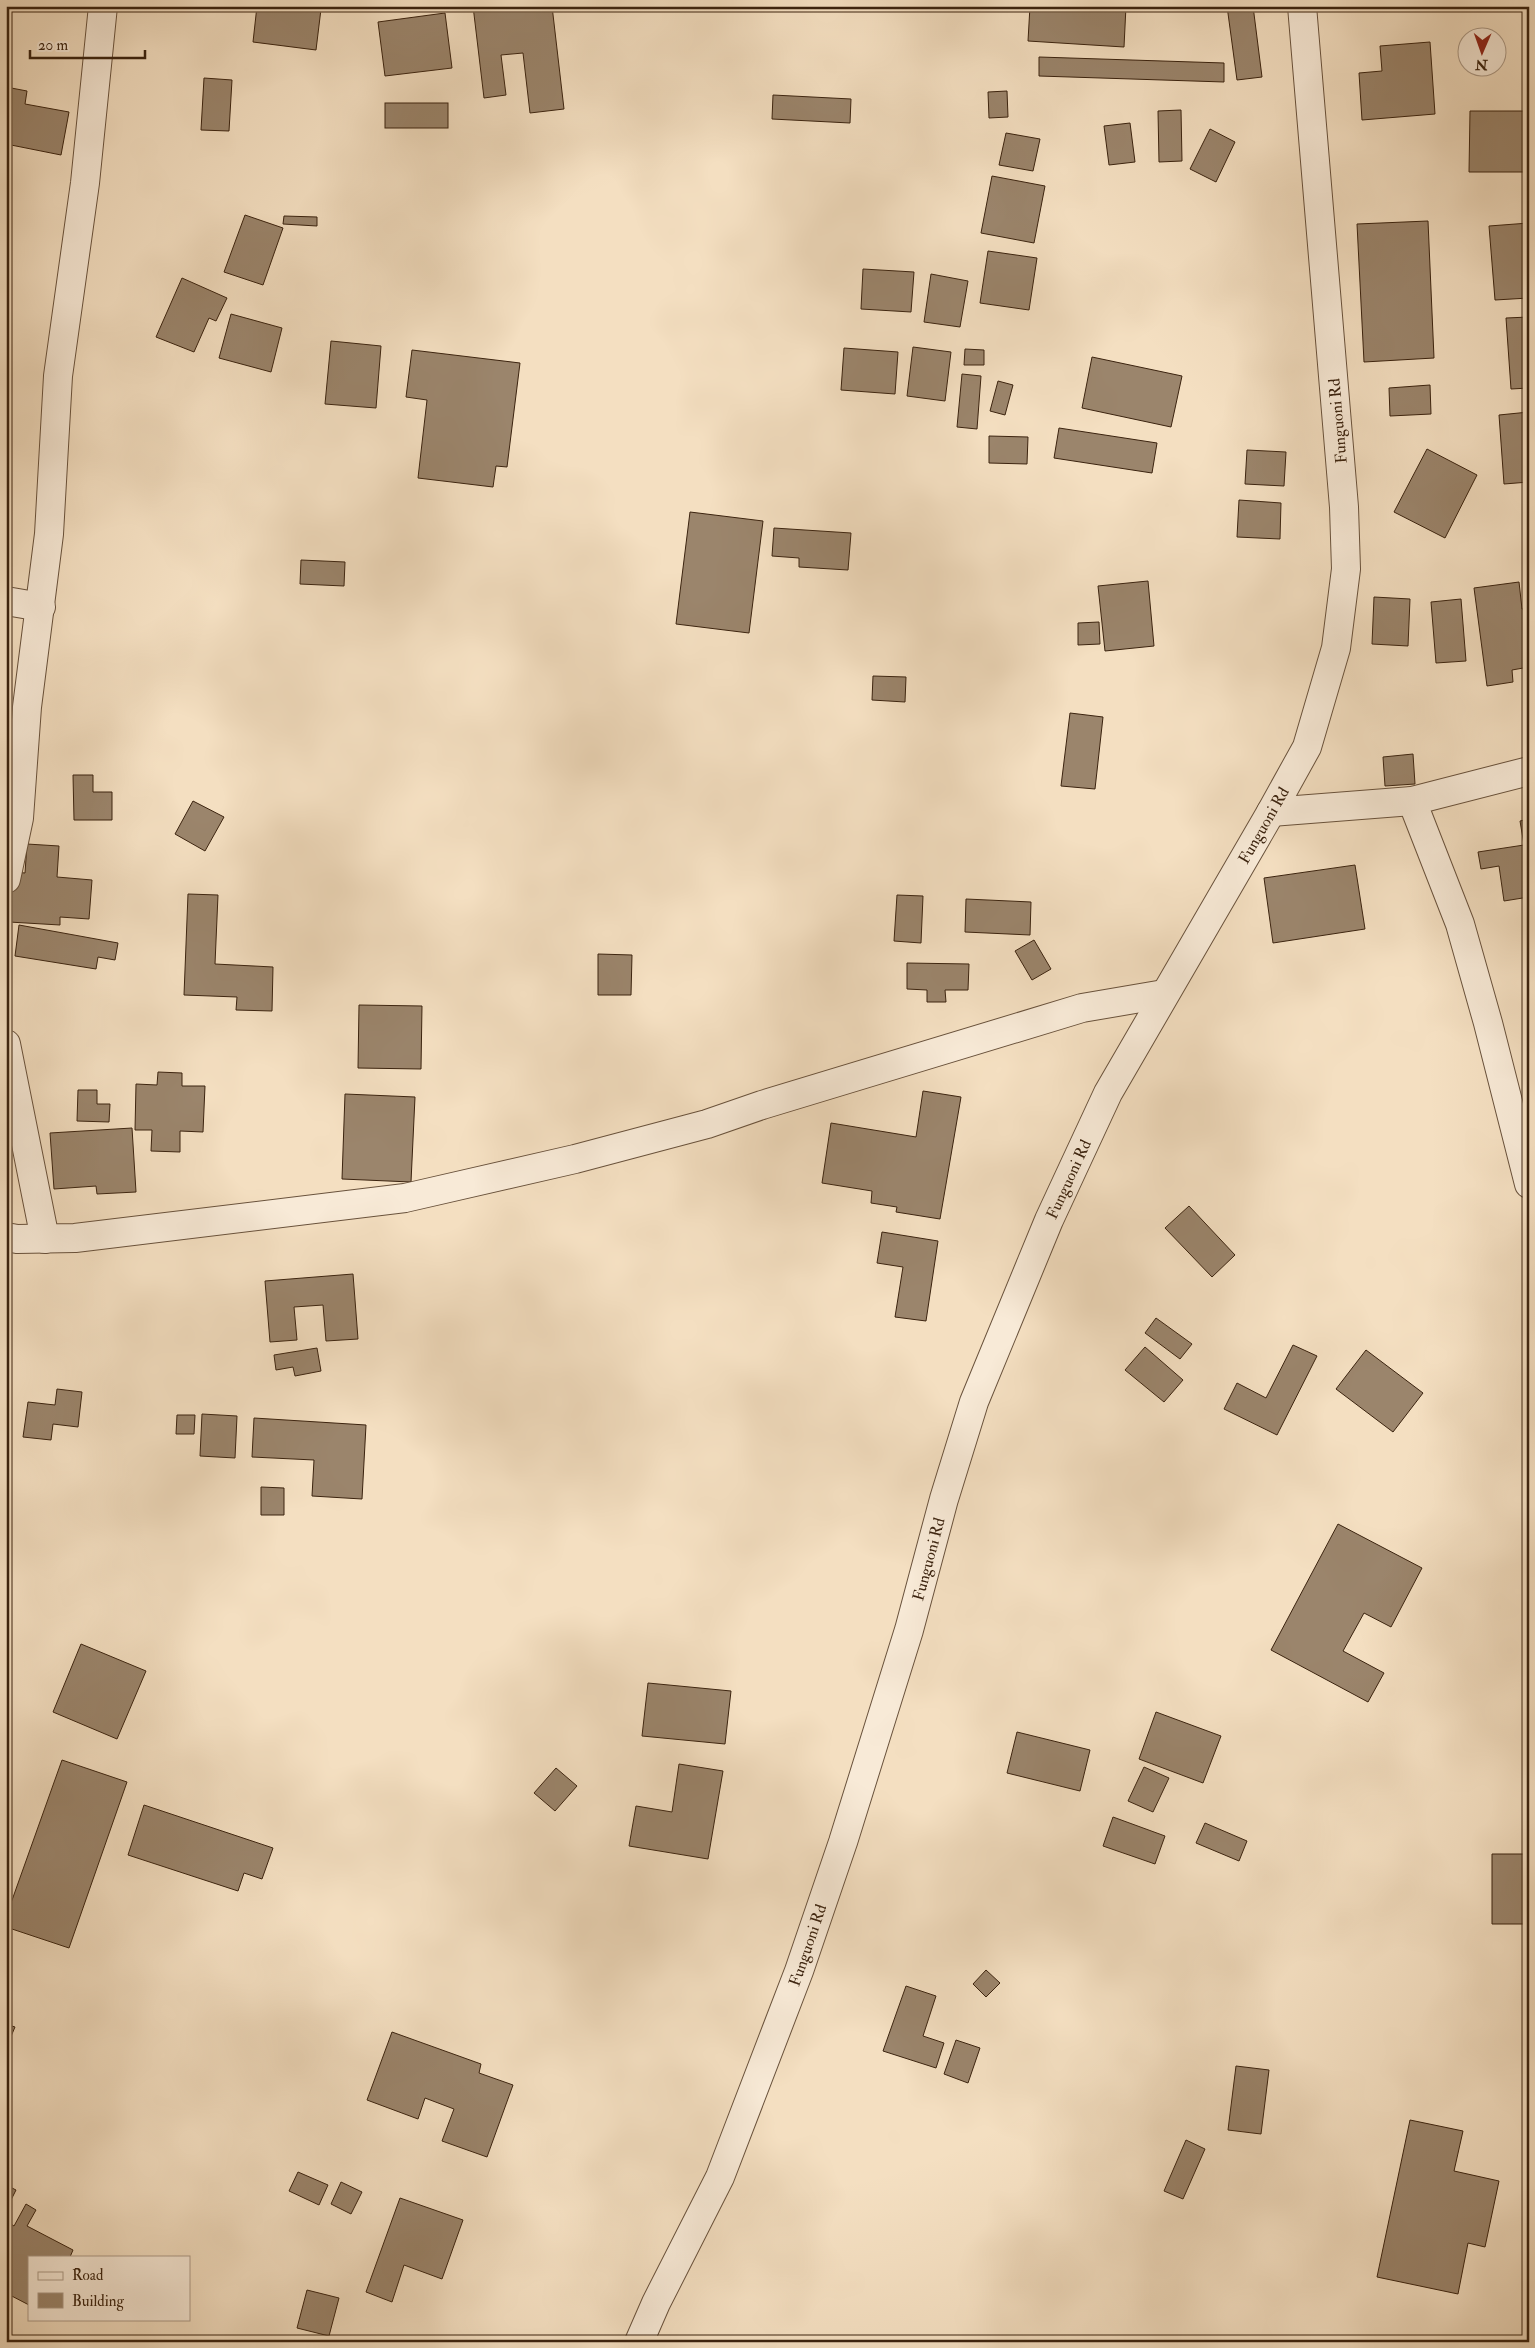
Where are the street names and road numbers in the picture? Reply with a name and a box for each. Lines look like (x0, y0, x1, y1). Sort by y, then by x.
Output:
street label: Funguoni Rd (1324, 377, 1352, 464)
street label: Funguoni Rd (1234, 783, 1294, 867)
street label: Funguoni Rd (1042, 1136, 1096, 1222)
street label: Funguoni Rd (908, 1515, 950, 1603)
street label: Funguoni Rd (785, 1902, 831, 1989)

